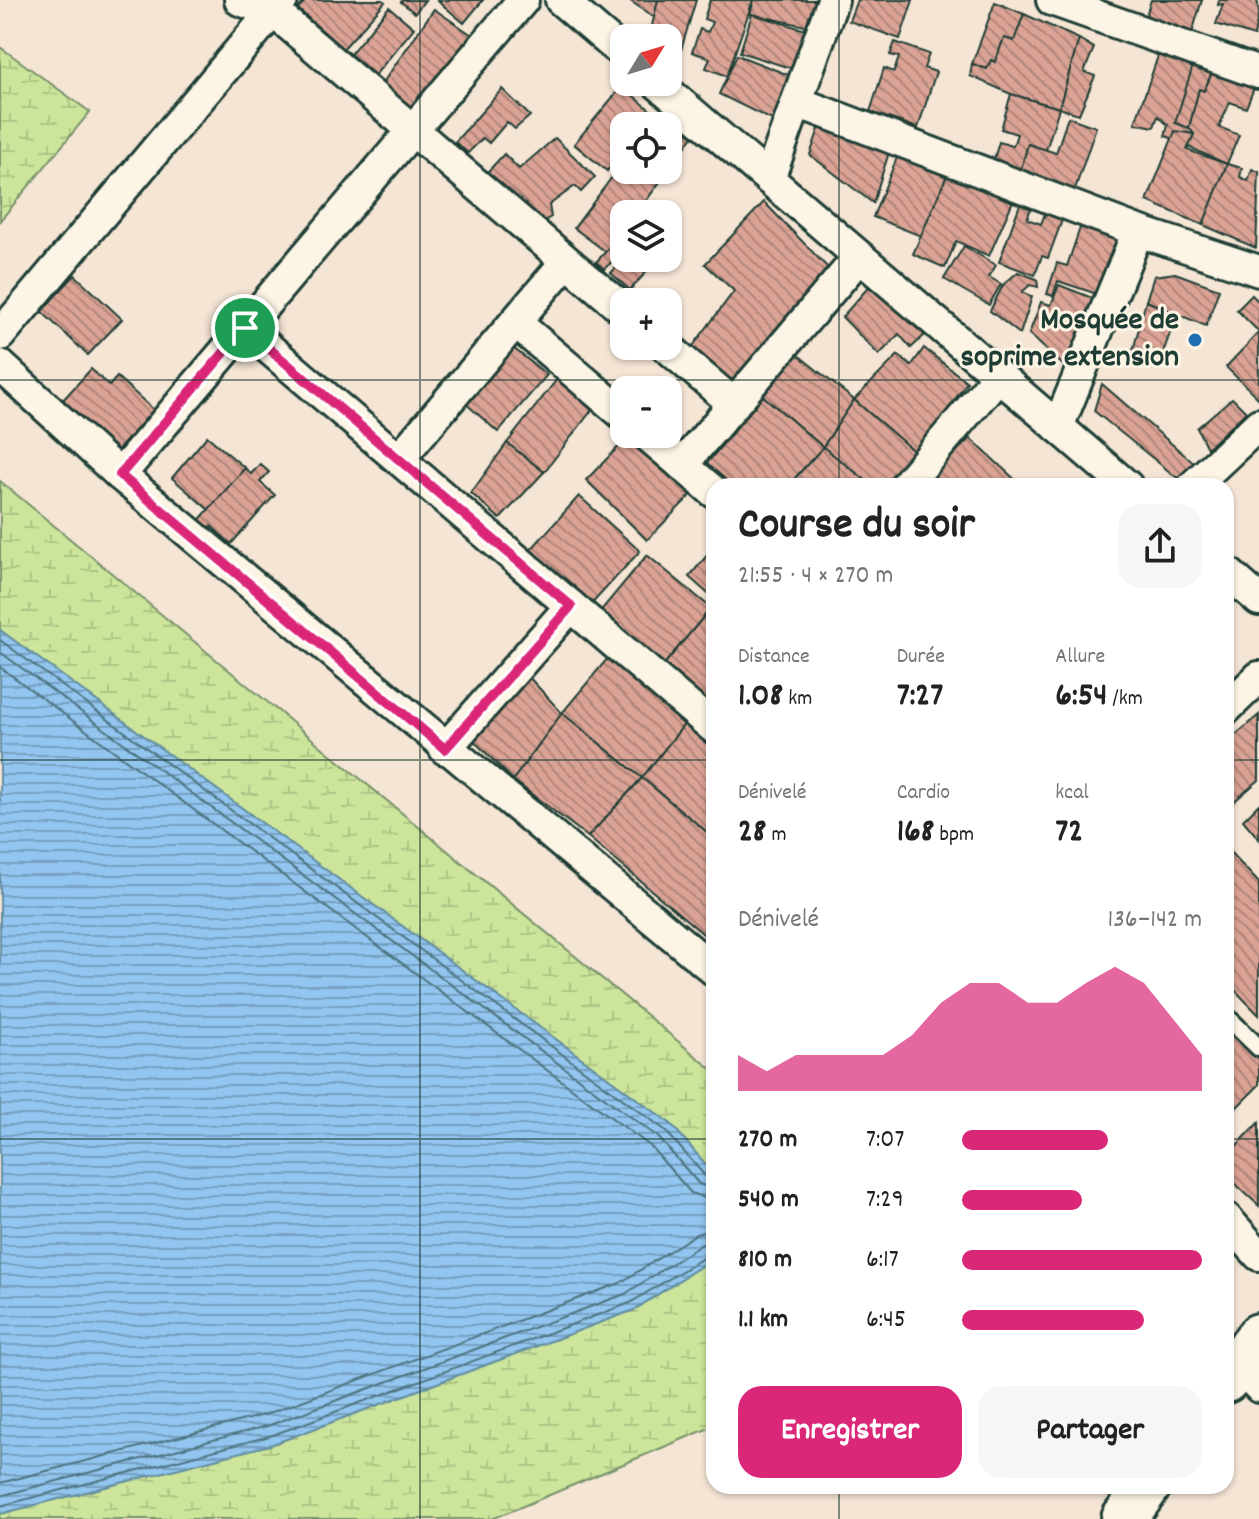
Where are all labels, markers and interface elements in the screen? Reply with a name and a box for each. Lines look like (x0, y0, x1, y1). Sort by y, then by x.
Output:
north arrow (610, 24, 682, 96)
map controls (610, 24, 682, 448)
button: locate (610, 112, 682, 184)
button: layers (610, 200, 682, 272)
button: + (610, 288, 682, 360)
pin (211, 294, 279, 362)
place label: Mosquée de soprime extension (960, 299, 1179, 382)
icon: arrive (223, 306, 267, 350)
marker: Mosquée de soprime extension (1186, 331, 1204, 349)
button: − (610, 376, 682, 448)
text: Course du soir (738, 496, 975, 559)
button: share (1118, 504, 1202, 588)
text: 21:55 · 4 × 270 m (738, 558, 893, 595)
text: Distance (738, 642, 810, 673)
text: Durée (897, 642, 945, 673)
text: Allure (1055, 642, 1105, 673)
text: 1.08 (738, 673, 783, 722)
text: 7:27 (897, 673, 943, 722)
text: 6:54 (1055, 673, 1107, 722)
text: km (783, 684, 812, 715)
text: /km (1107, 684, 1143, 715)
text: Dénivelé (738, 778, 807, 809)
text: Cardio (897, 778, 950, 809)
text: kcal (1055, 778, 1089, 809)
text: 28 (738, 809, 767, 858)
text: 168 (897, 809, 934, 858)
text: 72 (1055, 809, 1083, 858)
text: m (767, 820, 787, 851)
text: bpm (934, 820, 974, 851)
text: Dénivelé (738, 902, 819, 939)
text: 136–142 m (1107, 902, 1202, 939)
text: 270 m (738, 1122, 797, 1159)
text: 7:07 (866, 1122, 904, 1159)
text: 540 m (738, 1182, 799, 1219)
text: 7:29 (866, 1182, 904, 1219)
text: 810 m (738, 1242, 792, 1279)
text: 6:17 (866, 1242, 899, 1279)
text: 1.1 km (738, 1302, 788, 1339)
text: 6:45 (866, 1302, 906, 1339)
button: Enregistrer (738, 1386, 962, 1478)
button: Partager (978, 1386, 1202, 1478)

